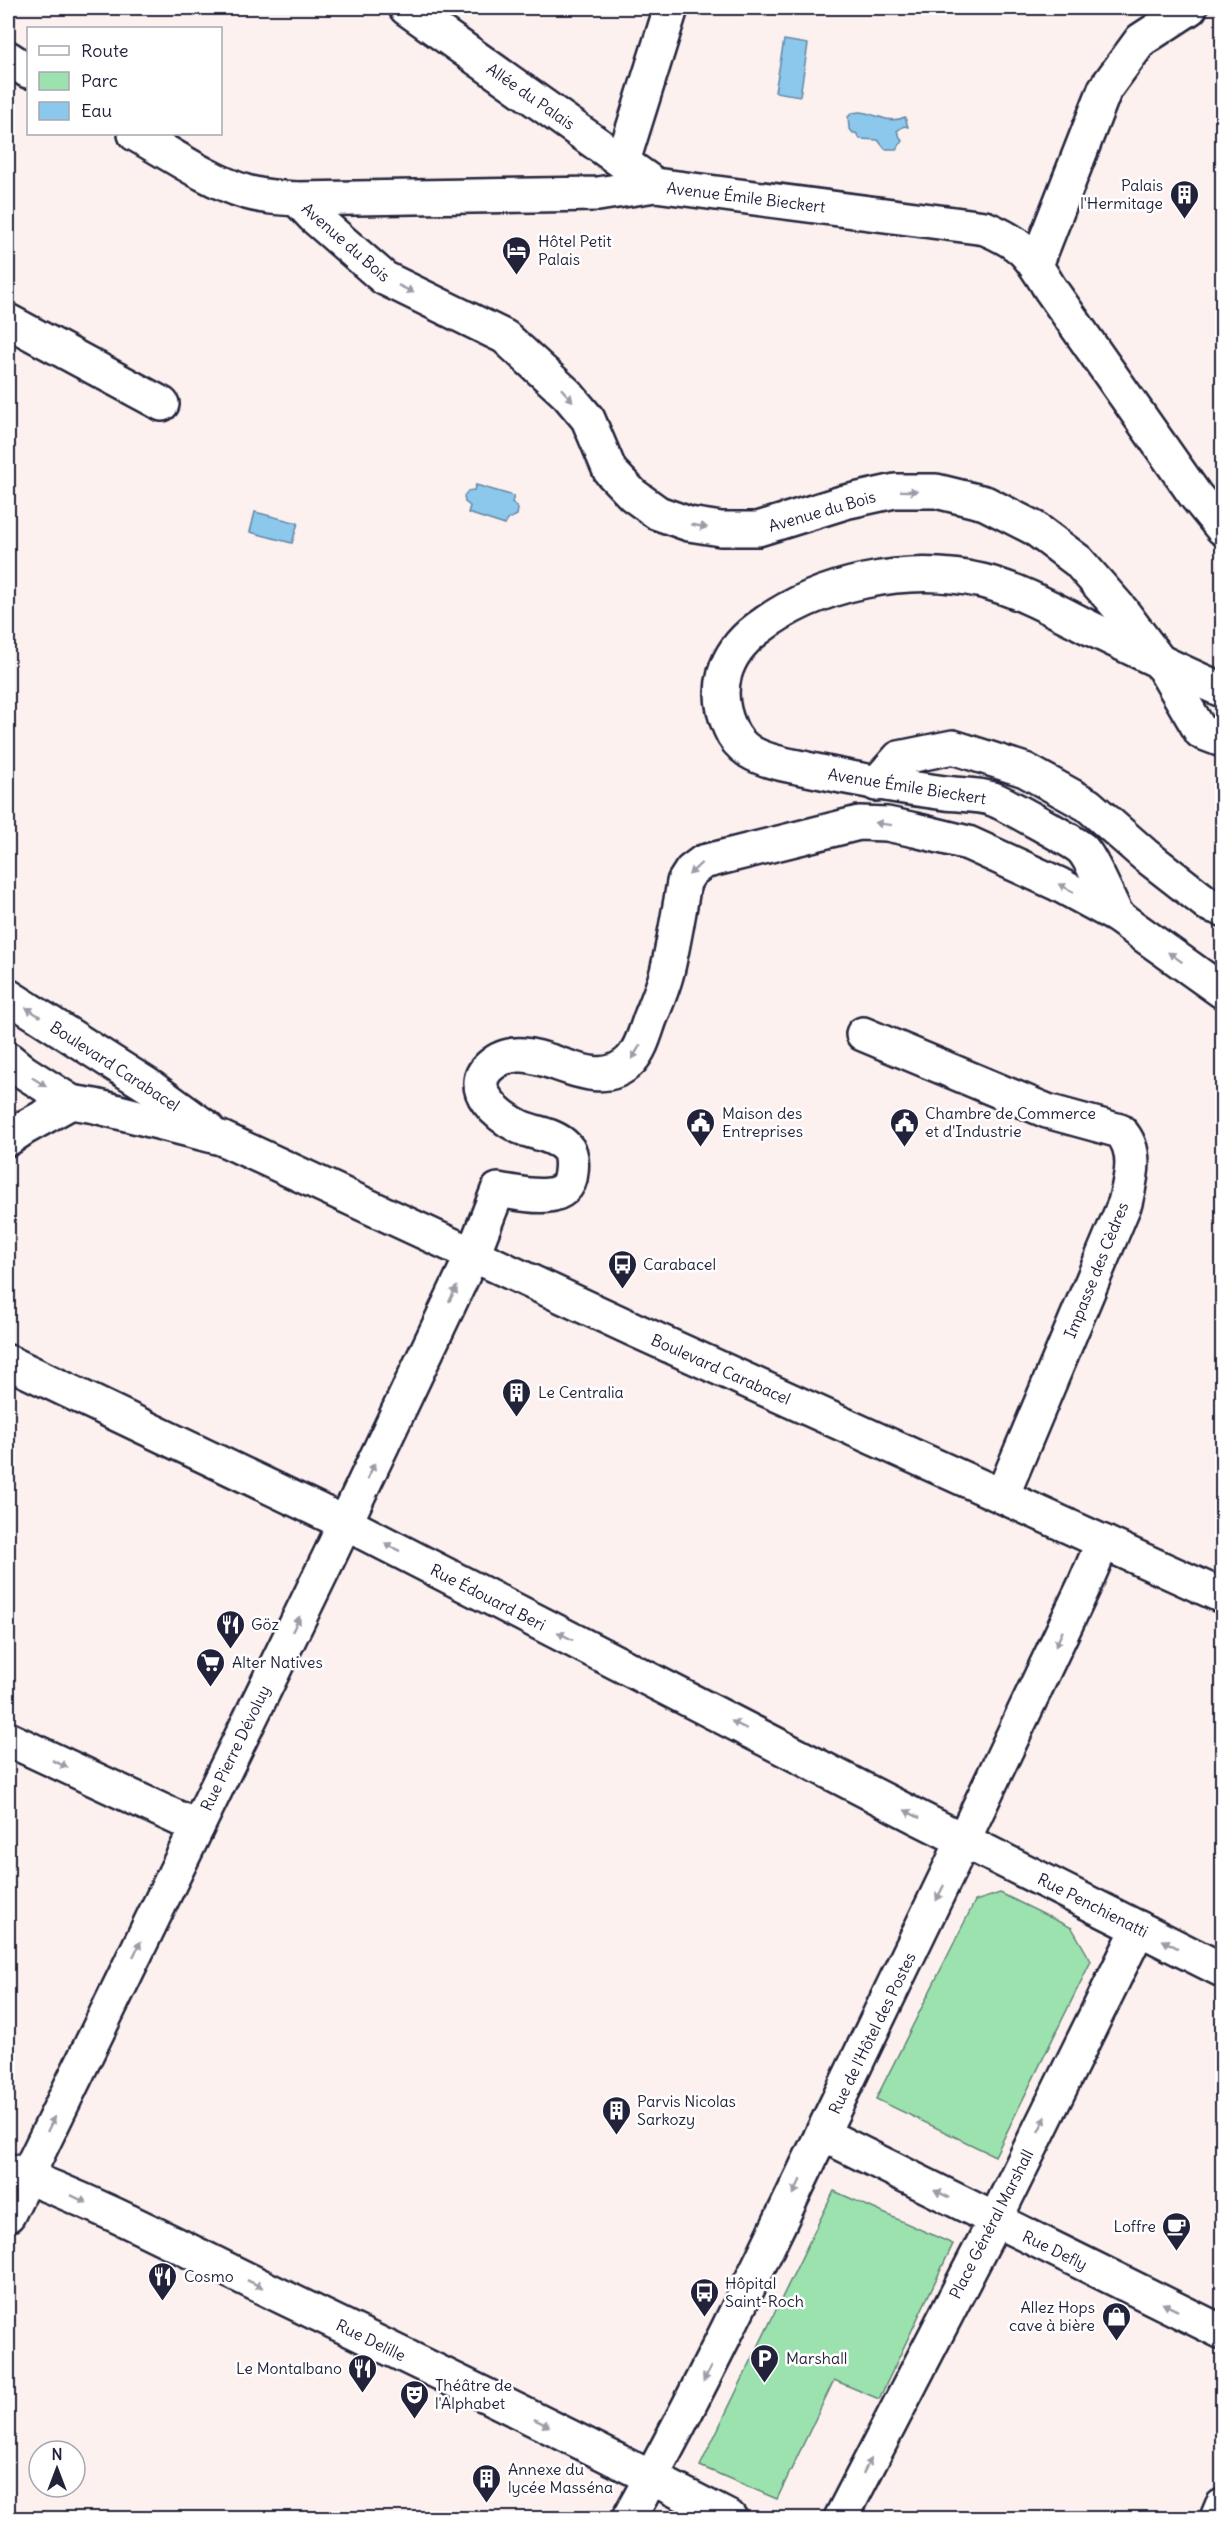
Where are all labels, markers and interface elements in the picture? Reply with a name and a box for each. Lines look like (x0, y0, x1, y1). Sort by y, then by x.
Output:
legend (27, 27, 222, 135)
text: Route (81, 39, 129, 62)
street label: Allée du Palais (483, 58, 579, 134)
text: Parc (81, 69, 118, 92)
text: Eau (81, 99, 112, 122)
place label: Palais l'Hermitage (1080, 175, 1163, 213)
street label: Avenue Émile Bieckert (665, 177, 827, 217)
building icon: Palais l'Hermitage (1168, 178, 1200, 220)
street label: Avenue du Bois (298, 198, 394, 286)
place label: Hôtel Petit Palais (538, 231, 612, 269)
hotel icon: Hôtel Petit Palais (501, 234, 533, 276)
one-way arrow (398, 284, 415, 294)
one-way arrow (560, 388, 574, 403)
street label: Avenue du Bois (766, 486, 878, 536)
one-way arrow (900, 486, 919, 496)
one-way arrow (690, 521, 709, 530)
street label: Avenue Émile Bieckert (827, 764, 988, 808)
one-way arrow (873, 819, 892, 829)
one-way arrow (688, 862, 703, 876)
one-way arrow (1057, 883, 1074, 893)
one-way arrow (1167, 951, 1183, 963)
one-way arrow (25, 1006, 41, 1017)
street label: Boulevard Carabacel (46, 1017, 184, 1115)
one-way arrow (631, 1044, 641, 1061)
one-way arrow (30, 1076, 47, 1087)
place label: Maison des Entreprises (722, 1103, 803, 1141)
place label: Chambre de Commerce et d'Industrie (925, 1103, 1096, 1141)
public building icon: Maison des Entreprises (685, 1106, 717, 1148)
public building icon: Chambre de Commerce et d'Industrie (888, 1106, 920, 1148)
street label: Impasse des Cèdres (1060, 1199, 1132, 1341)
bus stop icon: Carabacel (606, 1248, 638, 1290)
place label: Carabacel (643, 1254, 716, 1274)
one-way arrow (449, 1285, 458, 1302)
street label: Boulevard Carabacel (648, 1329, 794, 1409)
building icon: Le Centralia (501, 1376, 533, 1418)
place label: Le Centralia (538, 1382, 624, 1402)
one-way arrow (366, 1462, 375, 1479)
one-way arrow (383, 1542, 400, 1552)
street label: Rue Édouard Beri (427, 1559, 549, 1635)
restaurant icon: Göz (214, 1608, 246, 1650)
place label: Göz (251, 1614, 279, 1634)
one-way arrow (292, 1615, 301, 1632)
one-way arrow (557, 1631, 574, 1641)
one-way arrow (1055, 1631, 1064, 1648)
supermarket icon: Alter Natives (195, 1646, 227, 1688)
place label: Alter Natives (232, 1652, 323, 1672)
street label: Rue Pierre Dévoluy (196, 1682, 274, 1814)
one-way arrow (730, 1721, 747, 1730)
one-way arrow (52, 1759, 70, 1769)
one-way arrow (903, 1810, 921, 1820)
street label: Rue Penchienatti (1035, 1869, 1151, 1941)
one-way arrow (935, 1884, 944, 1901)
one-way arrow (1162, 1939, 1179, 1949)
one-way arrow (132, 1940, 142, 1957)
street label: Rue de l'Hôtel des Postes (824, 1949, 920, 2117)
place label: Parvis Nicolas Sarkozy (637, 2091, 736, 2129)
building icon: Parvis Nicolas Sarkozy (600, 2094, 632, 2136)
one-way arrow (47, 2116, 56, 2133)
one-way arrow (1037, 2116, 1046, 2133)
street label: Place Général Marshall (945, 2146, 1037, 2302)
one-way arrow (793, 2179, 802, 2196)
one-way arrow (933, 2189, 950, 2199)
one-way arrow (71, 2194, 88, 2204)
cafe icon: Loffre (1161, 2210, 1193, 2252)
place label: Loffre (1113, 2216, 1156, 2236)
street label: Rue Defly (1019, 2226, 1091, 2274)
restaurant icon: Cosmo (147, 2260, 179, 2302)
place label: Cosmo (184, 2266, 234, 2286)
place label: Hôpital Saint-Roch (725, 2273, 804, 2311)
bus stop icon: Hôpital Saint-Roch (688, 2276, 720, 2318)
one-way arrow (246, 2278, 264, 2288)
place label: Allez Hops cave à bière (1009, 2297, 1095, 2335)
shop icon: Allez Hops cave à bière (1100, 2300, 1132, 2342)
one-way arrow (1161, 2302, 1179, 2312)
street label: Rue Delille (333, 2315, 409, 2365)
parking icon: Marshall (749, 2342, 781, 2384)
place label: Marshall (786, 2348, 847, 2368)
restaurant icon: Le Montalbano (347, 2352, 379, 2394)
place label: Le Montalbano (236, 2358, 342, 2378)
one-way arrow (702, 2365, 711, 2382)
place label: Théâtre de l'Alphabet (435, 2375, 512, 2413)
theatre icon: Théâtre de l'Alphabet (398, 2378, 430, 2420)
one-way arrow (534, 2418, 551, 2427)
north arrow (27, 2439, 87, 2499)
text: N (51, 2444, 63, 2464)
one-way arrow (863, 2458, 872, 2475)
place label: Annexe du lycée Masséna (508, 2459, 613, 2497)
building icon: Annexe du lycée Masséna (471, 2462, 503, 2504)

